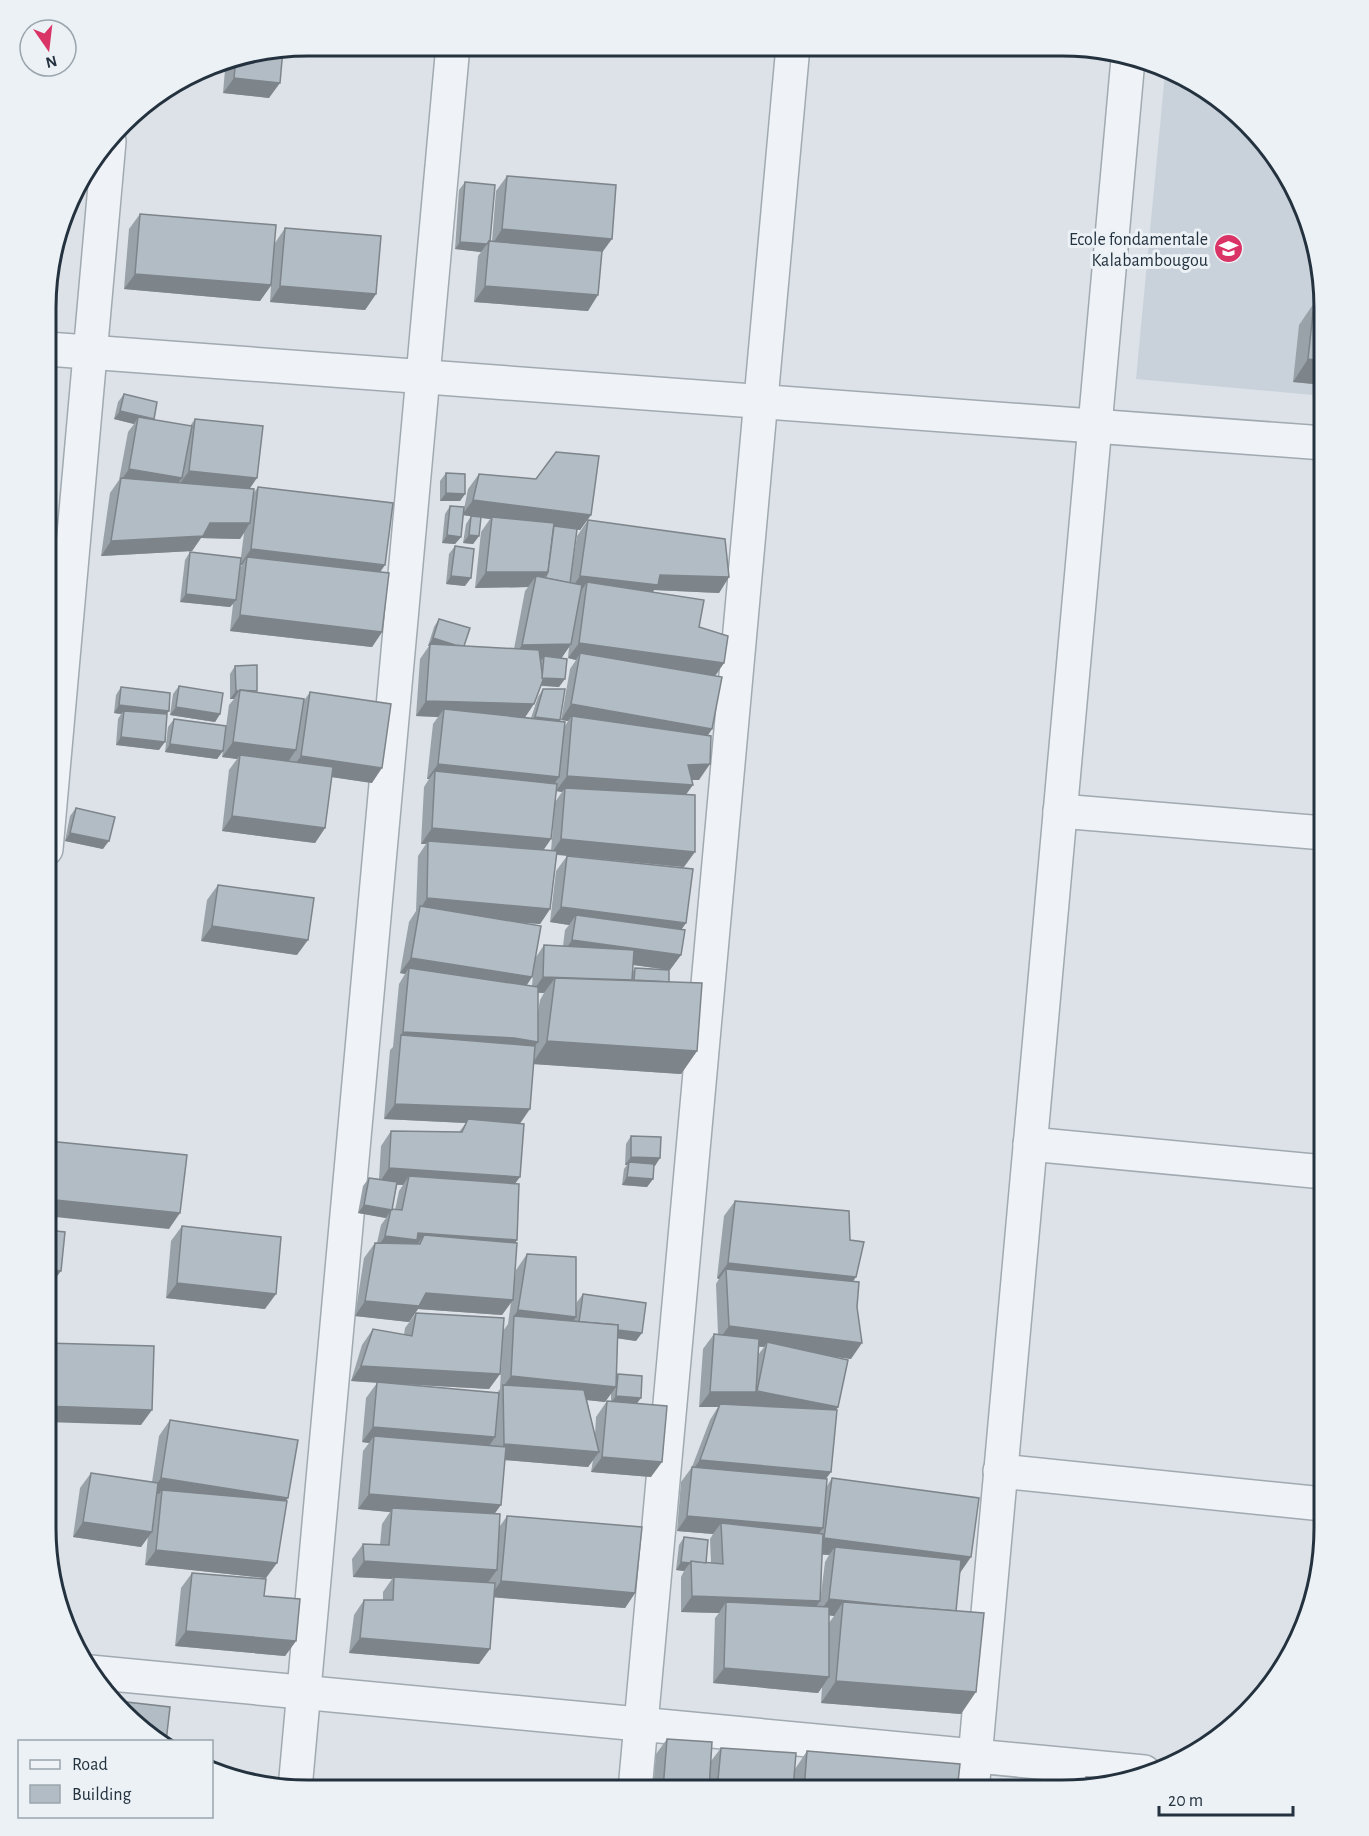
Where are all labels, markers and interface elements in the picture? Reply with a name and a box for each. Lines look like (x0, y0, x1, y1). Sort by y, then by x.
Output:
north arrow (18, 18, 78, 78)
text: N (44, 52, 59, 71)
place label: Ecole fondamentale Kalabambougou (1069, 231, 1208, 270)
school or university icon: Ecole fondamentale Kalabambougou (1213, 233, 1245, 265)
legend (18, 1740, 213, 1818)
text: Road (72, 1756, 108, 1774)
scale bar (1159, 1779, 1292, 1817)
text: Building (72, 1786, 132, 1804)
text: 20 m (1168, 1792, 1203, 1810)

